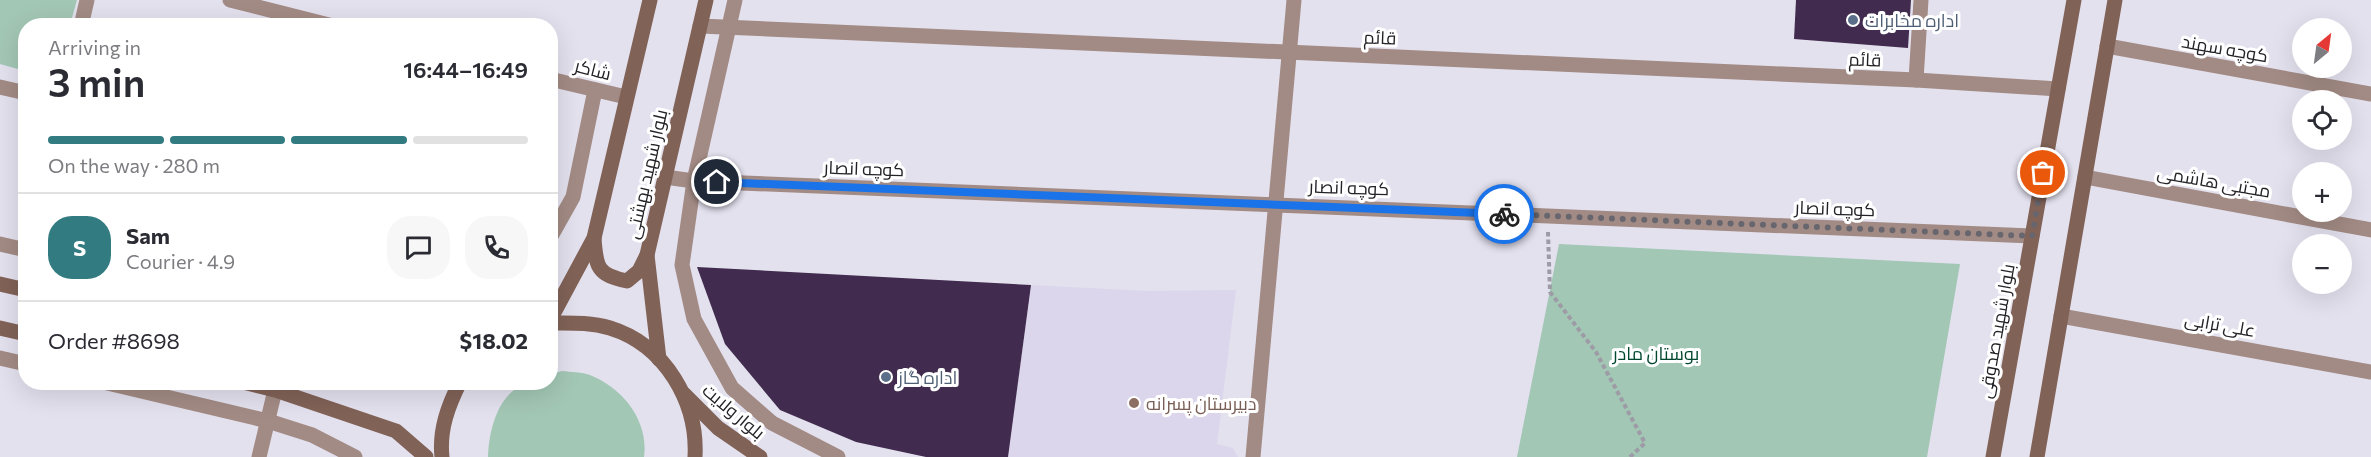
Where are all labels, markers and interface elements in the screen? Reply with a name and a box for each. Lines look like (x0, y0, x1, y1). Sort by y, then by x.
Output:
place label: اداره مخابرات (1865, 9, 1959, 32)
marker: اداره مخابرات (1846, 13, 1860, 27)
north arrow (2292, 18, 2352, 78)
map controls (2292, 18, 2352, 294)
street label: قائم (1363, 25, 1397, 51)
street label: کوچه سهند (2180, 30, 2270, 68)
text: Arriving in (48, 35, 141, 59)
street label: قائم (1848, 47, 1882, 73)
street label: شاکر (571, 54, 614, 85)
text: 16:44–16:49 (403, 56, 528, 83)
text: 3 min (48, 57, 145, 105)
button: locate (2292, 90, 2352, 150)
street label: بلوار شهید بهشتی (620, 107, 673, 241)
pin (2017, 147, 2068, 198)
text: On the way · 280 m (48, 153, 220, 177)
pin (691, 156, 742, 207)
street label: کوچه انصار (822, 156, 905, 182)
icon: bag (2026, 156, 2059, 189)
street label: مجتبی هاشمی (2155, 160, 2273, 203)
button: + (2292, 162, 2352, 222)
icon: home (700, 165, 733, 198)
street label: کوچه انصار (1307, 175, 1390, 201)
courier (1474, 184, 1534, 244)
street label: کوچه انصار (1793, 196, 1876, 222)
icon: bike (1488, 198, 1521, 231)
button: chat (387, 216, 450, 279)
button: phone (465, 216, 528, 279)
text: Sam (126, 222, 170, 249)
text: S (73, 234, 86, 261)
button: − (2292, 234, 2352, 294)
text: Courier · 4.9 (126, 249, 235, 273)
street label: بلوار شهید صدوقی (1973, 262, 2020, 400)
street label: علی ترابی (2183, 307, 2257, 342)
text: Order #8698 (48, 327, 180, 354)
text: $18.02 (460, 327, 528, 354)
park label: بوستان مادر (1612, 342, 1699, 365)
place label: اداره گاز (897, 366, 957, 389)
marker: اداره گاز (879, 370, 893, 384)
street label: بلوار ولایت (698, 379, 770, 444)
place label: دبیرستان پسرانه (1146, 392, 1257, 416)
marker: دبیرستان پسرانه (1127, 396, 1141, 410)

